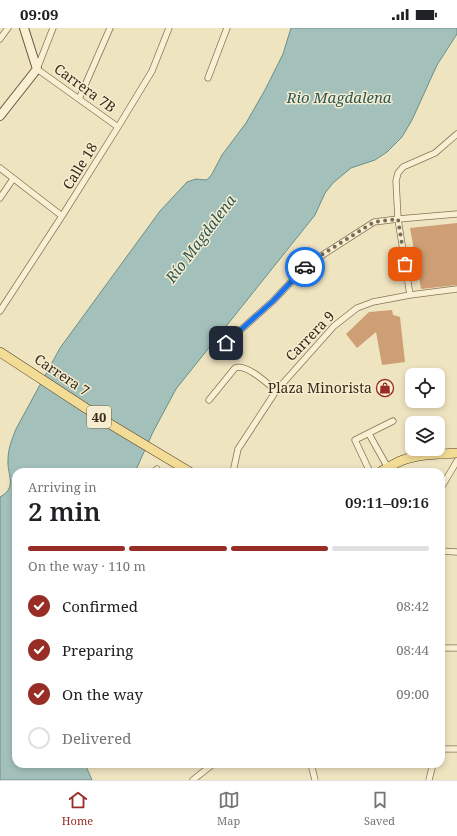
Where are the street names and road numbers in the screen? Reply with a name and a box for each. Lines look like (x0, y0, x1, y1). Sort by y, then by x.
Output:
street label: Carrera 7B (51, 59, 120, 116)
street label: Calle 18 (58, 139, 101, 193)
street label: Carrera 9 (281, 306, 338, 365)
street label: Carrera 7 (31, 349, 94, 400)
road number: 40 (87, 406, 111, 428)

